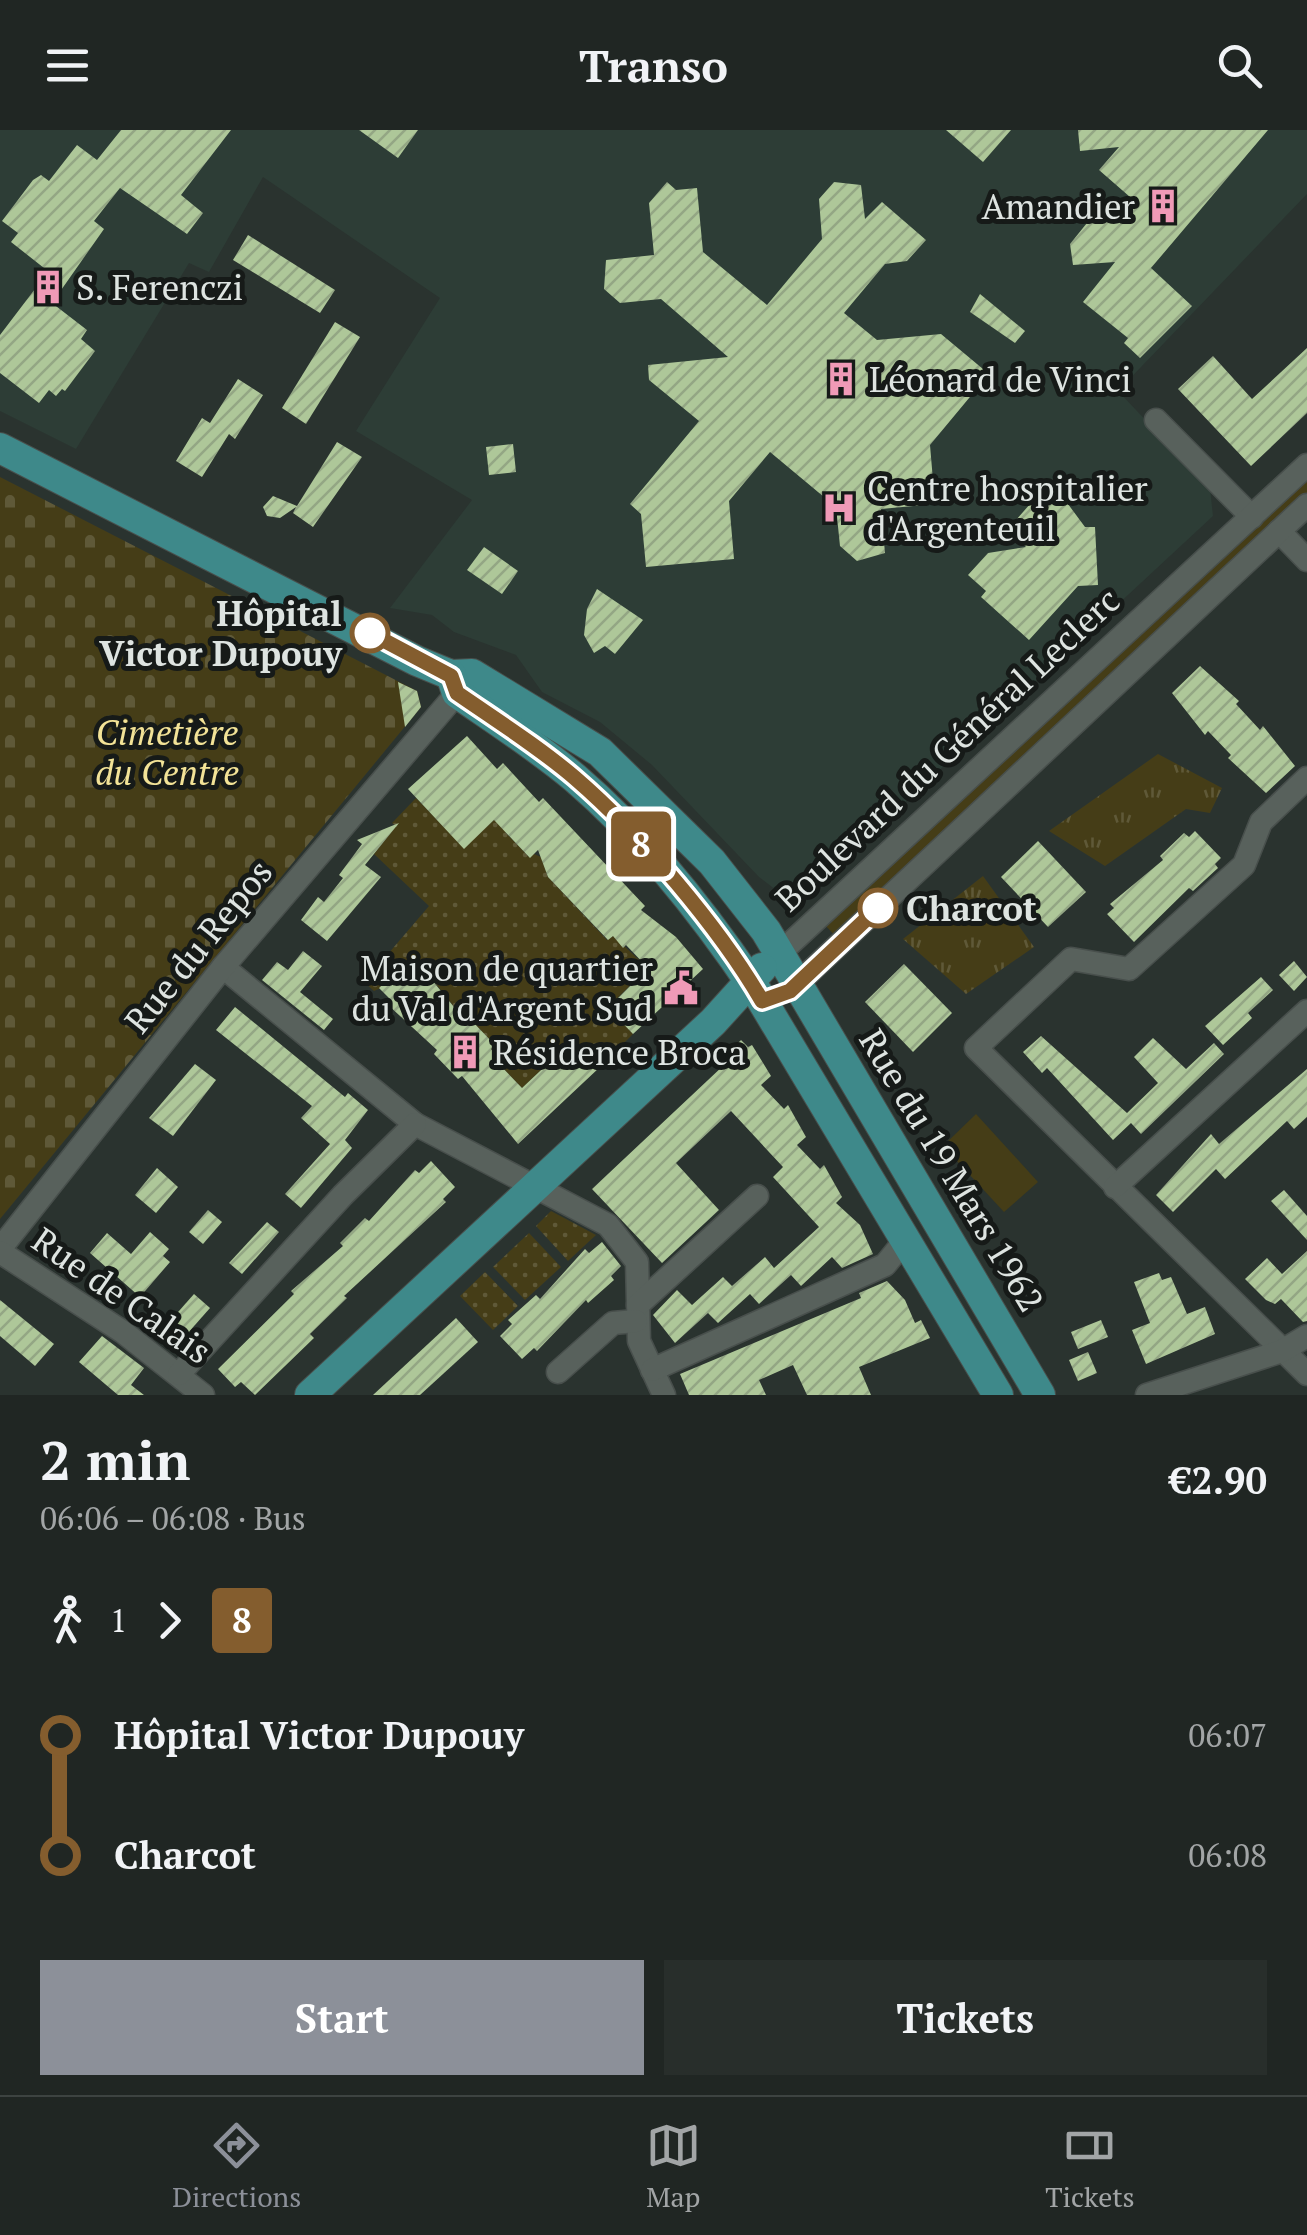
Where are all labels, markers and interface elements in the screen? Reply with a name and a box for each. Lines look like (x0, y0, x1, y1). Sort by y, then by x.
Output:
text: Transo (579, 35, 728, 95)
icon: menu (40, 38, 95, 93)
icon: search (1212, 38, 1267, 93)
place label: Amandier (981, 183, 1136, 229)
building icon: Amandier (1144, 187, 1182, 225)
place label: S. Ferenczi (76, 264, 243, 310)
building icon: S. Ferenczi (29, 268, 67, 306)
place label: Léonard de Vinci (869, 356, 1132, 402)
building icon: Léonard de Vinci (822, 360, 860, 398)
place label: Centre hospitalier d'Argenteuil (867, 465, 1148, 551)
hospital icon: Centre hospitalier d'Argenteuil (820, 489, 858, 527)
street label: Boulevard du Général Leclerc (765, 577, 1129, 921)
place label: Hôpital Victor Dupouy (99, 590, 343, 676)
marker: Hôpital Victor Dupouy (351, 614, 389, 652)
park label: Cimetière du Centre (95, 709, 239, 795)
line badge: 8 (608, 812, 674, 876)
text: 8 (631, 821, 651, 867)
street label: Rue du Repos (114, 850, 282, 1042)
place label: Charcot (906, 885, 1037, 931)
marker: Charcot (859, 889, 897, 927)
place label: Maison de quartier du Val d'Argent Sud (351, 945, 654, 1031)
public building icon: Maison de quartier du Val d'Argent Sud (662, 969, 700, 1007)
street label: Rue du 19 Mars 1962 (849, 1020, 1055, 1320)
place label: Résidence Broca (493, 1029, 746, 1075)
building icon: Résidence Broca (446, 1033, 484, 1071)
street label: Rue de Calais (24, 1216, 220, 1374)
text: 2 min (40, 1423, 190, 1496)
text: €2.90 (1170, 1455, 1267, 1505)
text: 06:06 – 06:08 · Bus (40, 1497, 306, 1539)
icon: walk (40, 1593, 95, 1648)
icon: forward (142, 1593, 197, 1648)
text: 8 (232, 1597, 252, 1643)
text: 1 (110, 1599, 127, 1641)
text: Hôpital Victor Dupouy (114, 1710, 524, 1760)
text: 06:07 (1188, 1714, 1267, 1756)
text: Charcot (114, 1830, 256, 1880)
text: 06:08 (1188, 1834, 1267, 1876)
button: Start (40, 1960, 644, 2075)
button: Tickets (664, 1960, 1267, 2075)
tab: Directions (172, 2118, 301, 2215)
tab: Map (646, 2118, 701, 2215)
tab: Tickets (1045, 2118, 1135, 2215)

